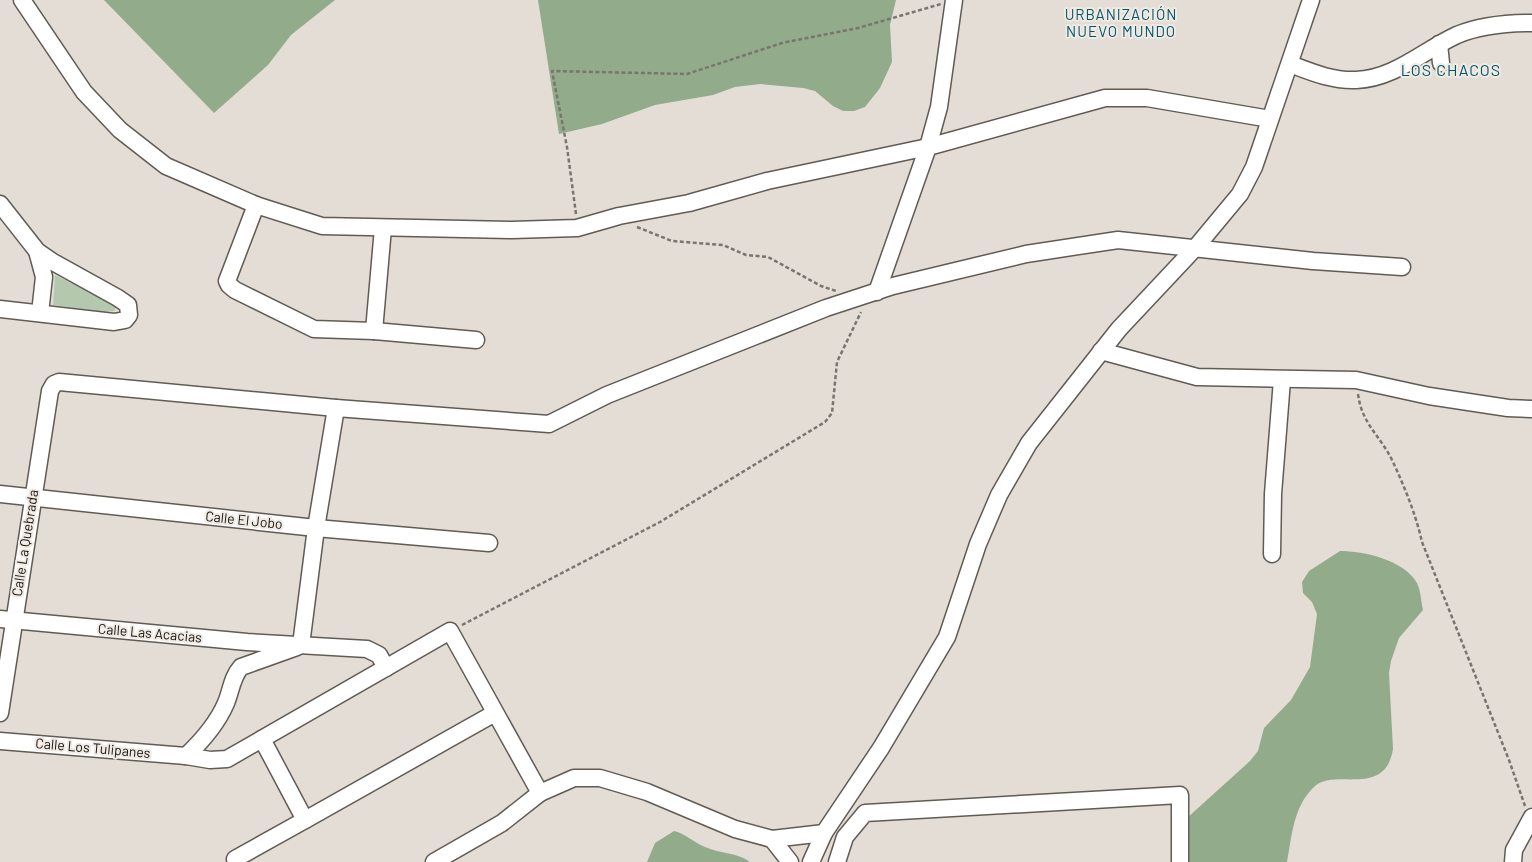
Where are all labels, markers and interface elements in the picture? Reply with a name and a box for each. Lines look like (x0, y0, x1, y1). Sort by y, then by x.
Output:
district label: URBANIZACIÓN NUEVO MUNDO (1065, 5, 1177, 40)
district label: LOS CHACOS (1401, 60, 1501, 79)
street label: Calle La Quebrada (8, 488, 41, 598)
street label: Calle El Jobo (205, 507, 284, 532)
street label: Calle Las Acacias (97, 619, 203, 646)
street label: Calle Los Tulipanes (35, 734, 152, 761)

